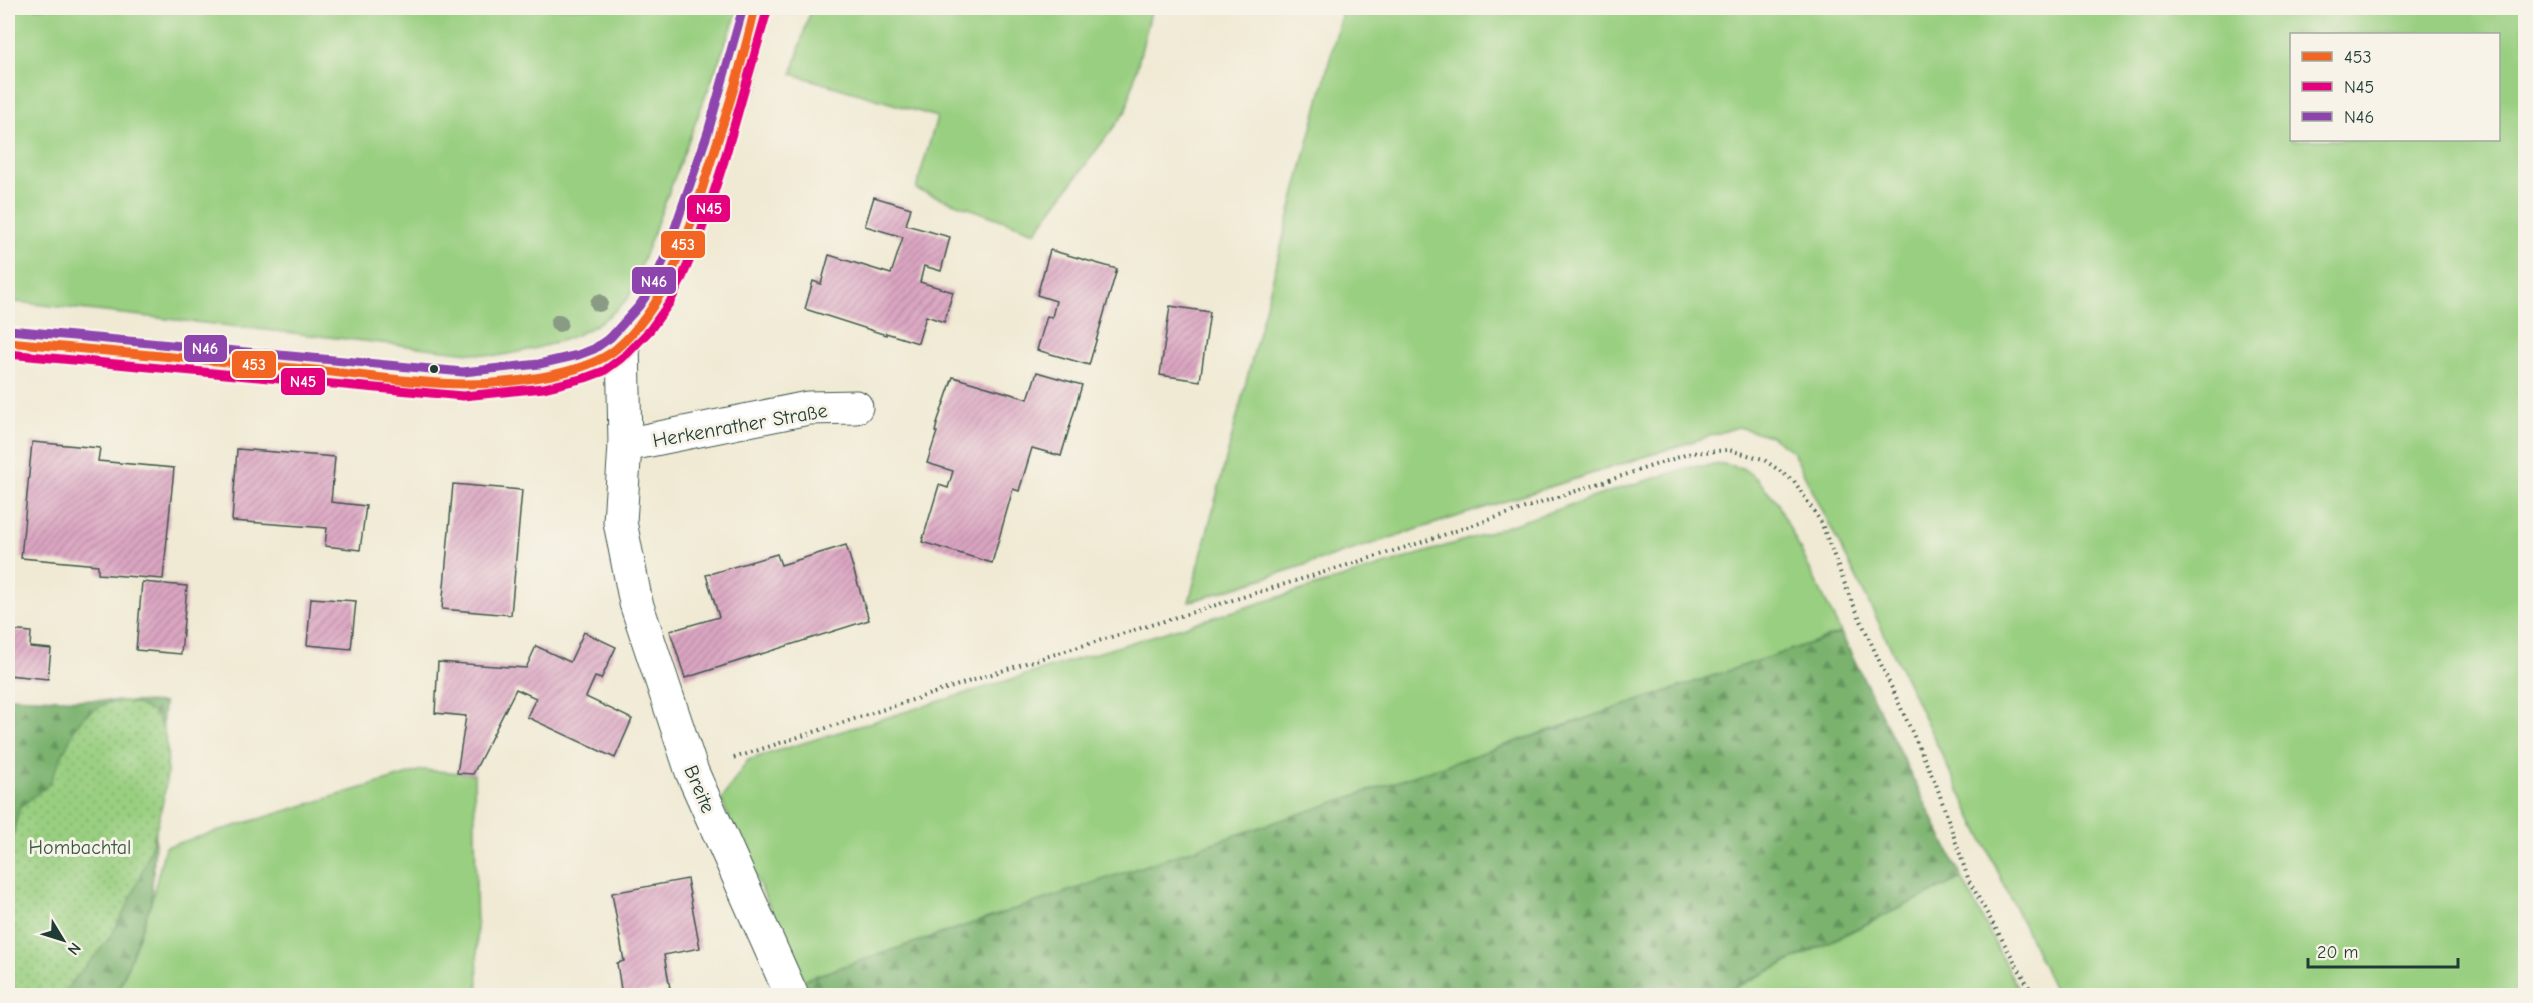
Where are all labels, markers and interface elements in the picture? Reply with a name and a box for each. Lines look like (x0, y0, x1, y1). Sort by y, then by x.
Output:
legend (2290, 33, 2500, 141)
text: 453 (2344, 47, 2372, 68)
text: N45 (2344, 77, 2374, 98)
text: N46 (2344, 107, 2374, 128)
line badge: N45 (686, 194, 731, 223)
text: N45 (696, 200, 722, 218)
line badge: 453 (660, 230, 706, 259)
text: 453 (671, 236, 695, 254)
line badge: N46 (631, 266, 677, 295)
text: N46 (641, 273, 667, 291)
line badge: N46 (183, 334, 228, 363)
text: N46 (192, 340, 218, 358)
line badge: 453 (231, 350, 277, 379)
text: 453 (242, 356, 266, 374)
unlabelled marker (428, 363, 440, 375)
line badge: N45 (280, 367, 326, 396)
text: N45 (290, 373, 316, 391)
street label: Herkenrather Straße (651, 399, 829, 452)
street label: Breite (679, 762, 720, 817)
park label: Hombachtal (29, 836, 131, 859)
north arrow (33, 910, 93, 970)
scale bar (2308, 931, 2458, 969)
text: N (64, 939, 84, 958)
text: 20 m (2317, 942, 2358, 963)

